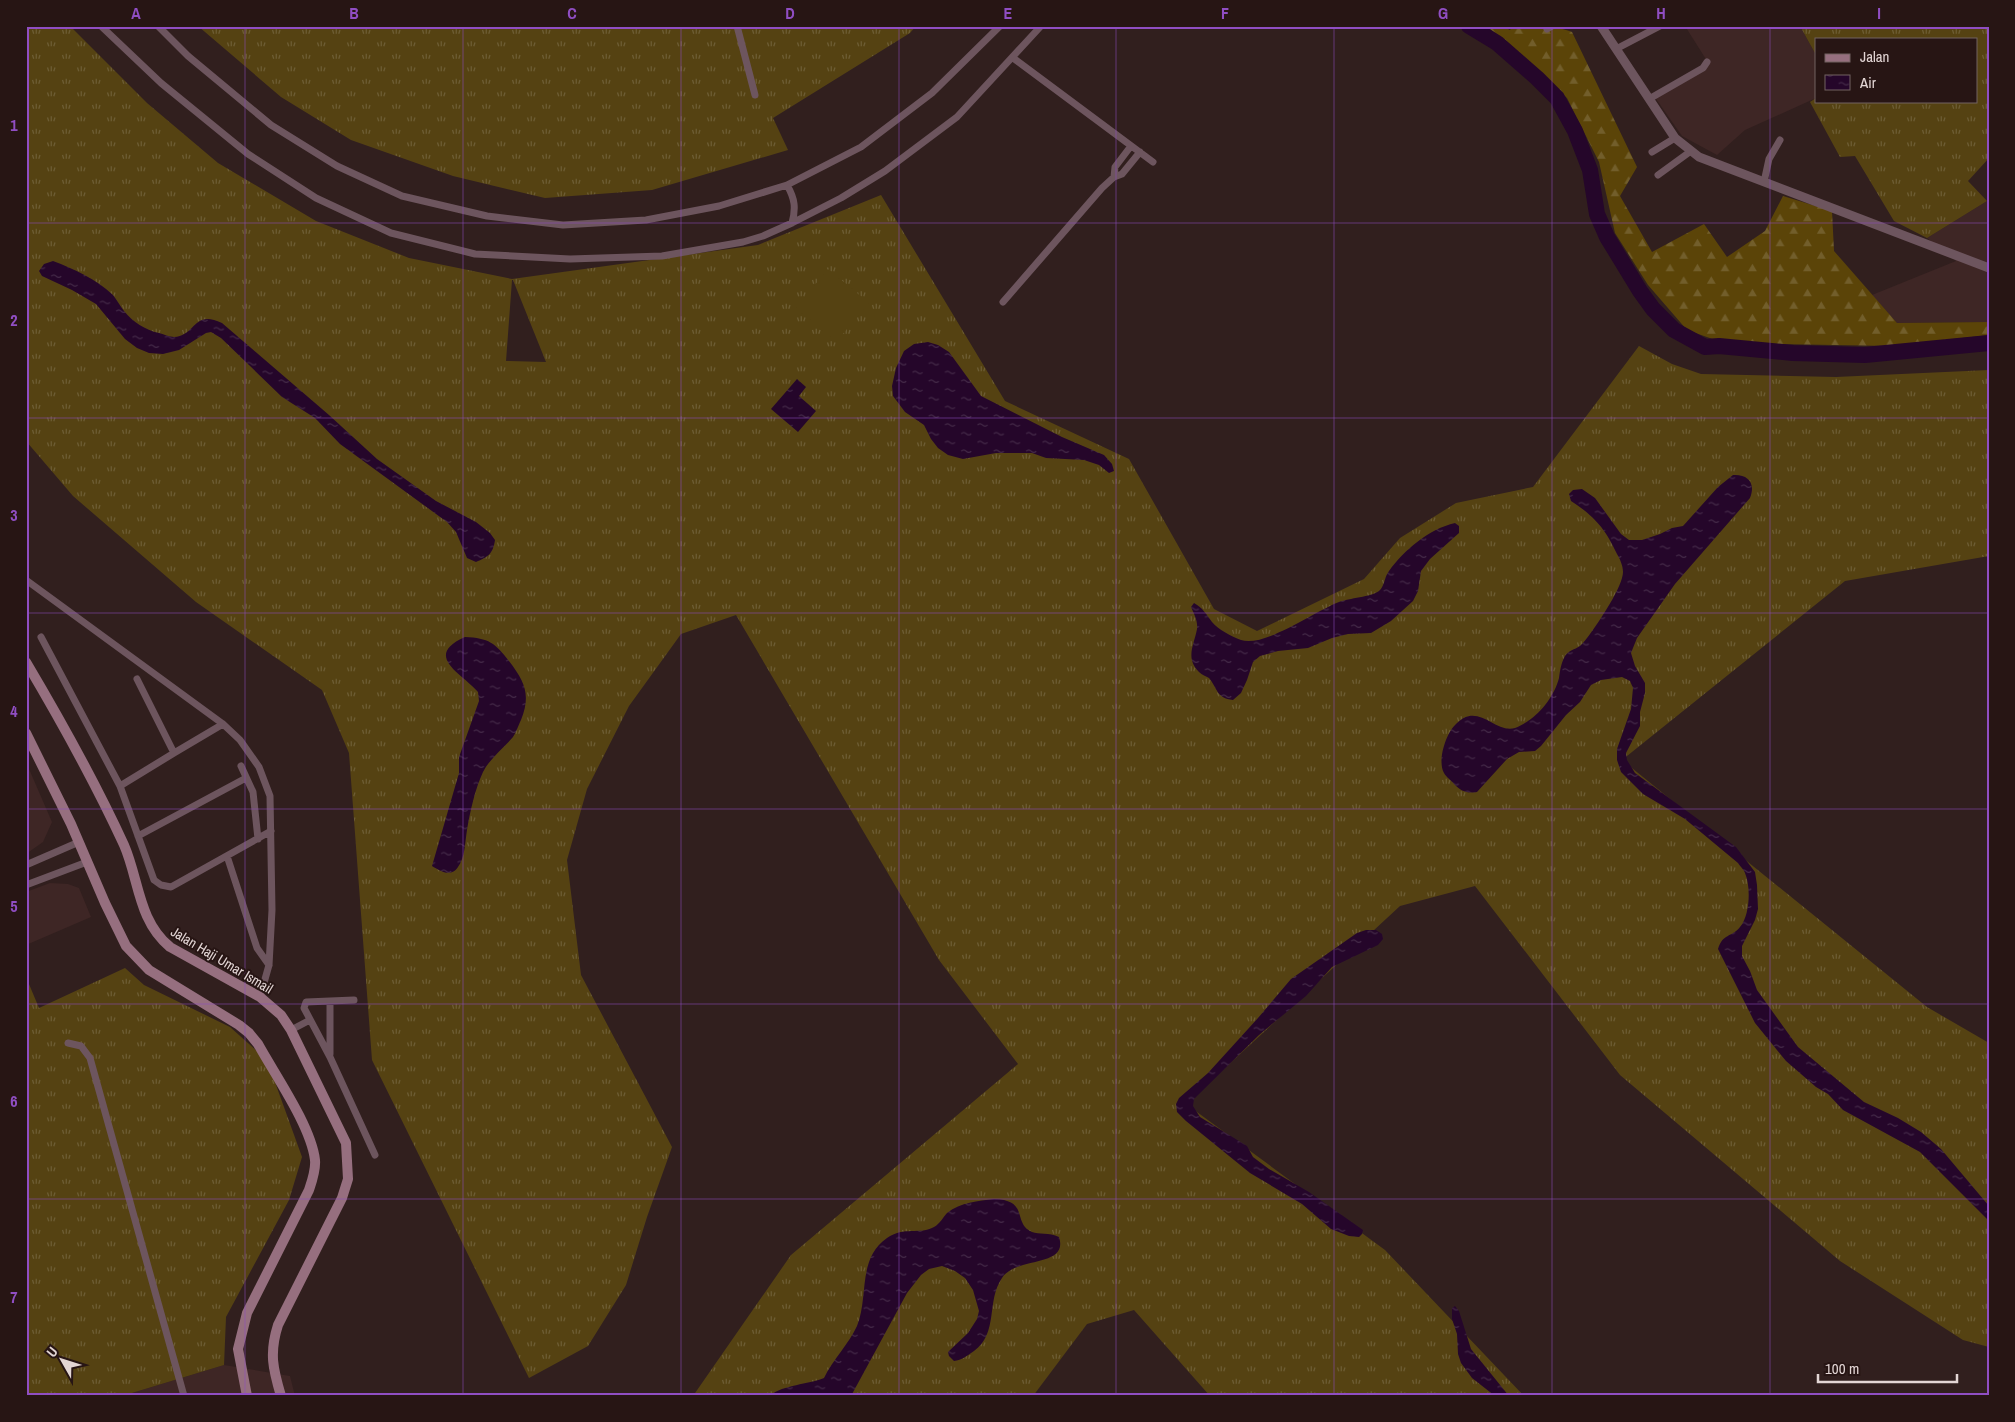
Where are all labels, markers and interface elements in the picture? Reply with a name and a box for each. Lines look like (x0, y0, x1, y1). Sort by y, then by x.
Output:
text: A (131, 2, 141, 24)
text: B (349, 2, 359, 24)
text: C (567, 2, 577, 24)
text: D (785, 2, 795, 24)
text: E (1004, 2, 1013, 24)
text: F (1221, 2, 1229, 24)
text: G (1438, 2, 1448, 24)
text: H (1656, 2, 1666, 24)
text: I (1877, 2, 1881, 24)
legend (1815, 38, 1978, 102)
text: Jalan (1860, 46, 1889, 67)
text: Air (1859, 72, 1876, 93)
text: 1 (10, 114, 18, 136)
text: 2 (10, 309, 18, 331)
text: 3 (10, 504, 18, 526)
text: 4 (10, 700, 18, 722)
text: 5 (10, 895, 18, 917)
street label: Jalan Haji Umar Ismail (168, 922, 276, 998)
text: 6 (10, 1090, 18, 1112)
text: 7 (10, 1286, 18, 1308)
north arrow (38, 1334, 88, 1384)
text: U (42, 1343, 62, 1361)
scale bar (1818, 1352, 1956, 1384)
text: 100 m (1825, 1358, 1859, 1379)

